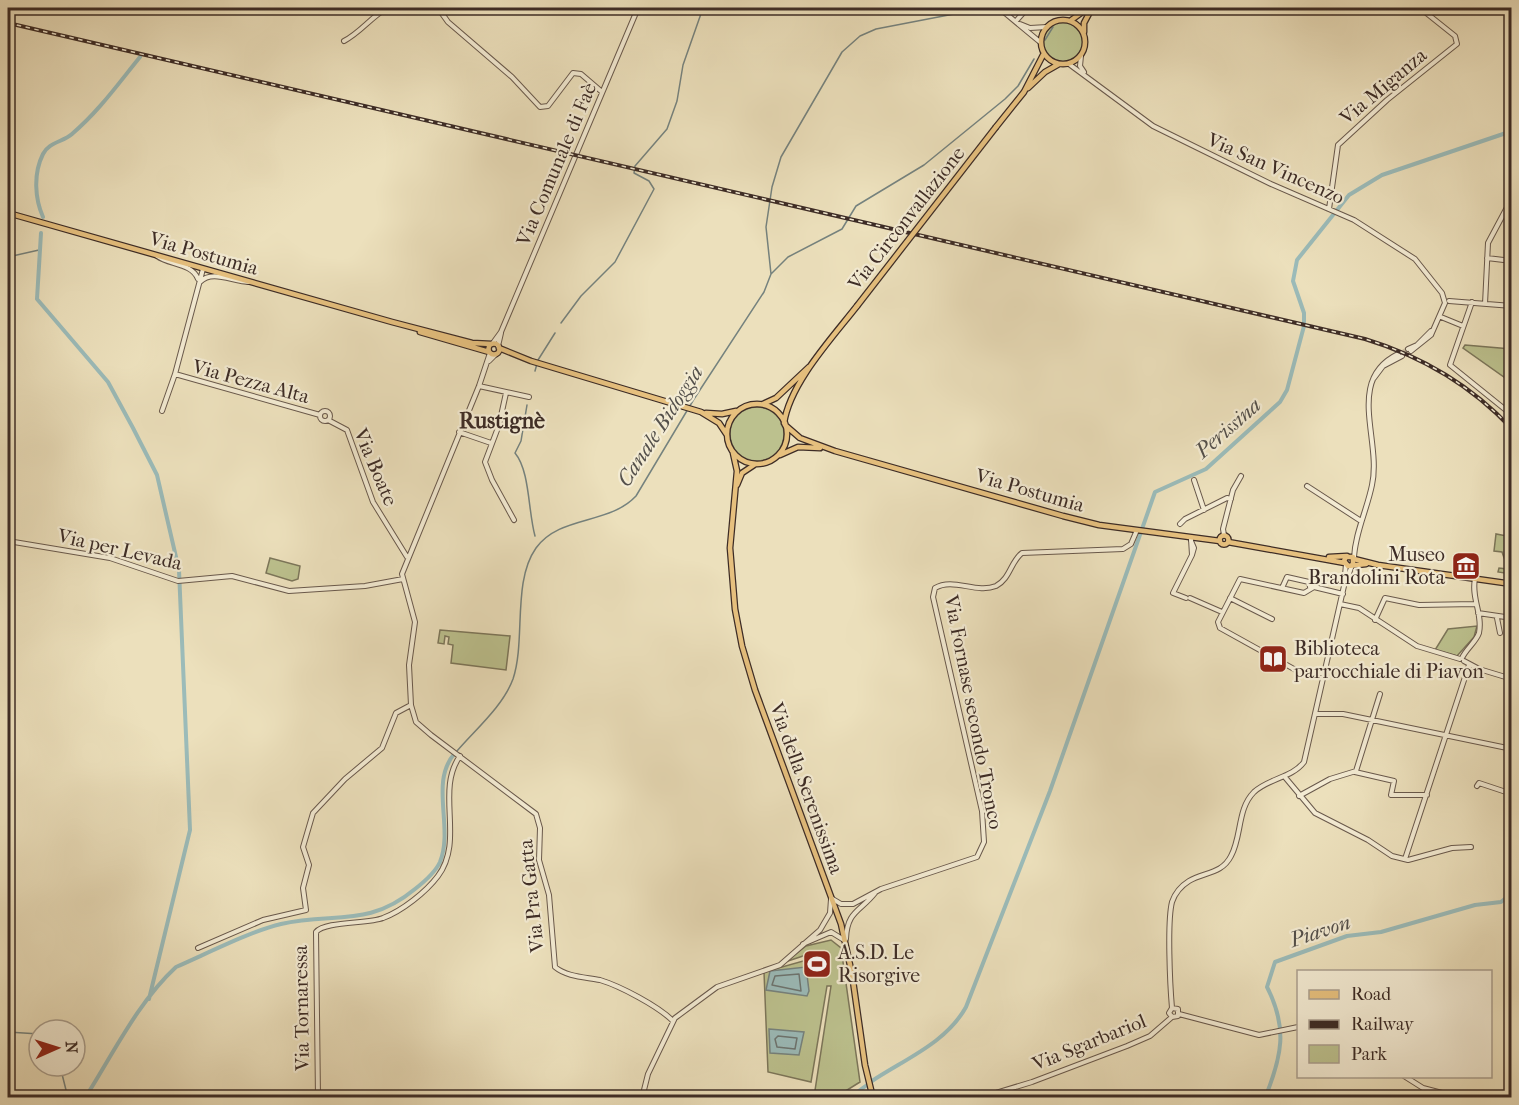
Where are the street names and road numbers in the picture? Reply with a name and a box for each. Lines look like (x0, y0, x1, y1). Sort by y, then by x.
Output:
street label: Via Miganza (1334, 43, 1432, 130)
street label: Via Comunale di Faè (511, 79, 601, 250)
street label: Via San Vincenzo (1203, 128, 1348, 209)
street label: Via Circonvallazione (843, 142, 970, 295)
street label: Via Postumia (146, 227, 261, 280)
street label: Via Pezza Alta (189, 355, 312, 408)
street label: Via Boate (349, 424, 402, 509)
street label: Via Postumia (972, 464, 1087, 517)
street label: Via per Levada (54, 524, 185, 575)
street label: Via Fornase secondo Tronco (939, 592, 1007, 831)
street label: Via della Serenissima (765, 699, 848, 878)
street label: Via Pra Gatta (514, 838, 549, 955)
street label: Via Tornaressa (289, 944, 314, 1072)
street label: Via Sgarbariol (1028, 1009, 1150, 1076)

